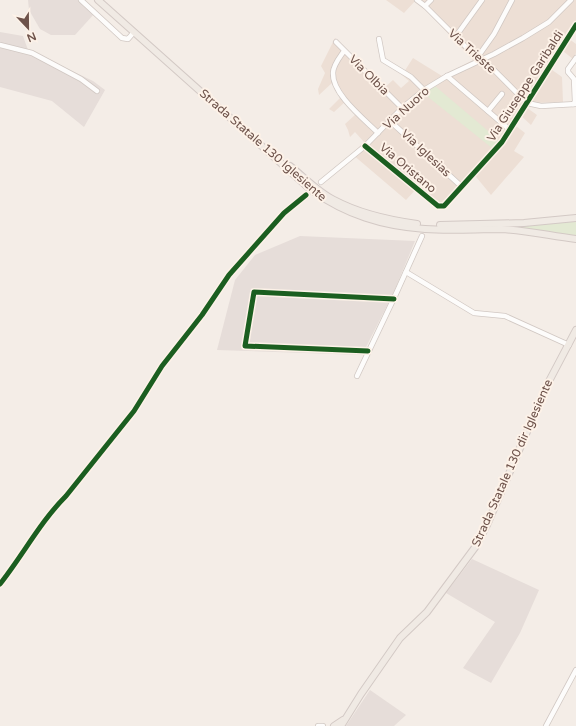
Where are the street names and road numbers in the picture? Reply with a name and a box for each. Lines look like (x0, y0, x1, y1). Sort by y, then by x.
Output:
street label: Via Trieste (445, 26, 499, 76)
street label: Via Giuseppe Garibaldi (484, 28, 566, 144)
street label: Via Olbia (346, 52, 392, 98)
street label: Via Nuoro (380, 84, 432, 132)
street label: Strada Statale 130 Iglesiente (197, 86, 329, 204)
street label: Via Iglesias (398, 126, 454, 180)
street label: Via Oristano (377, 140, 439, 196)
street label: Strada Statale 130 dir Iglesiente (469, 377, 555, 549)

